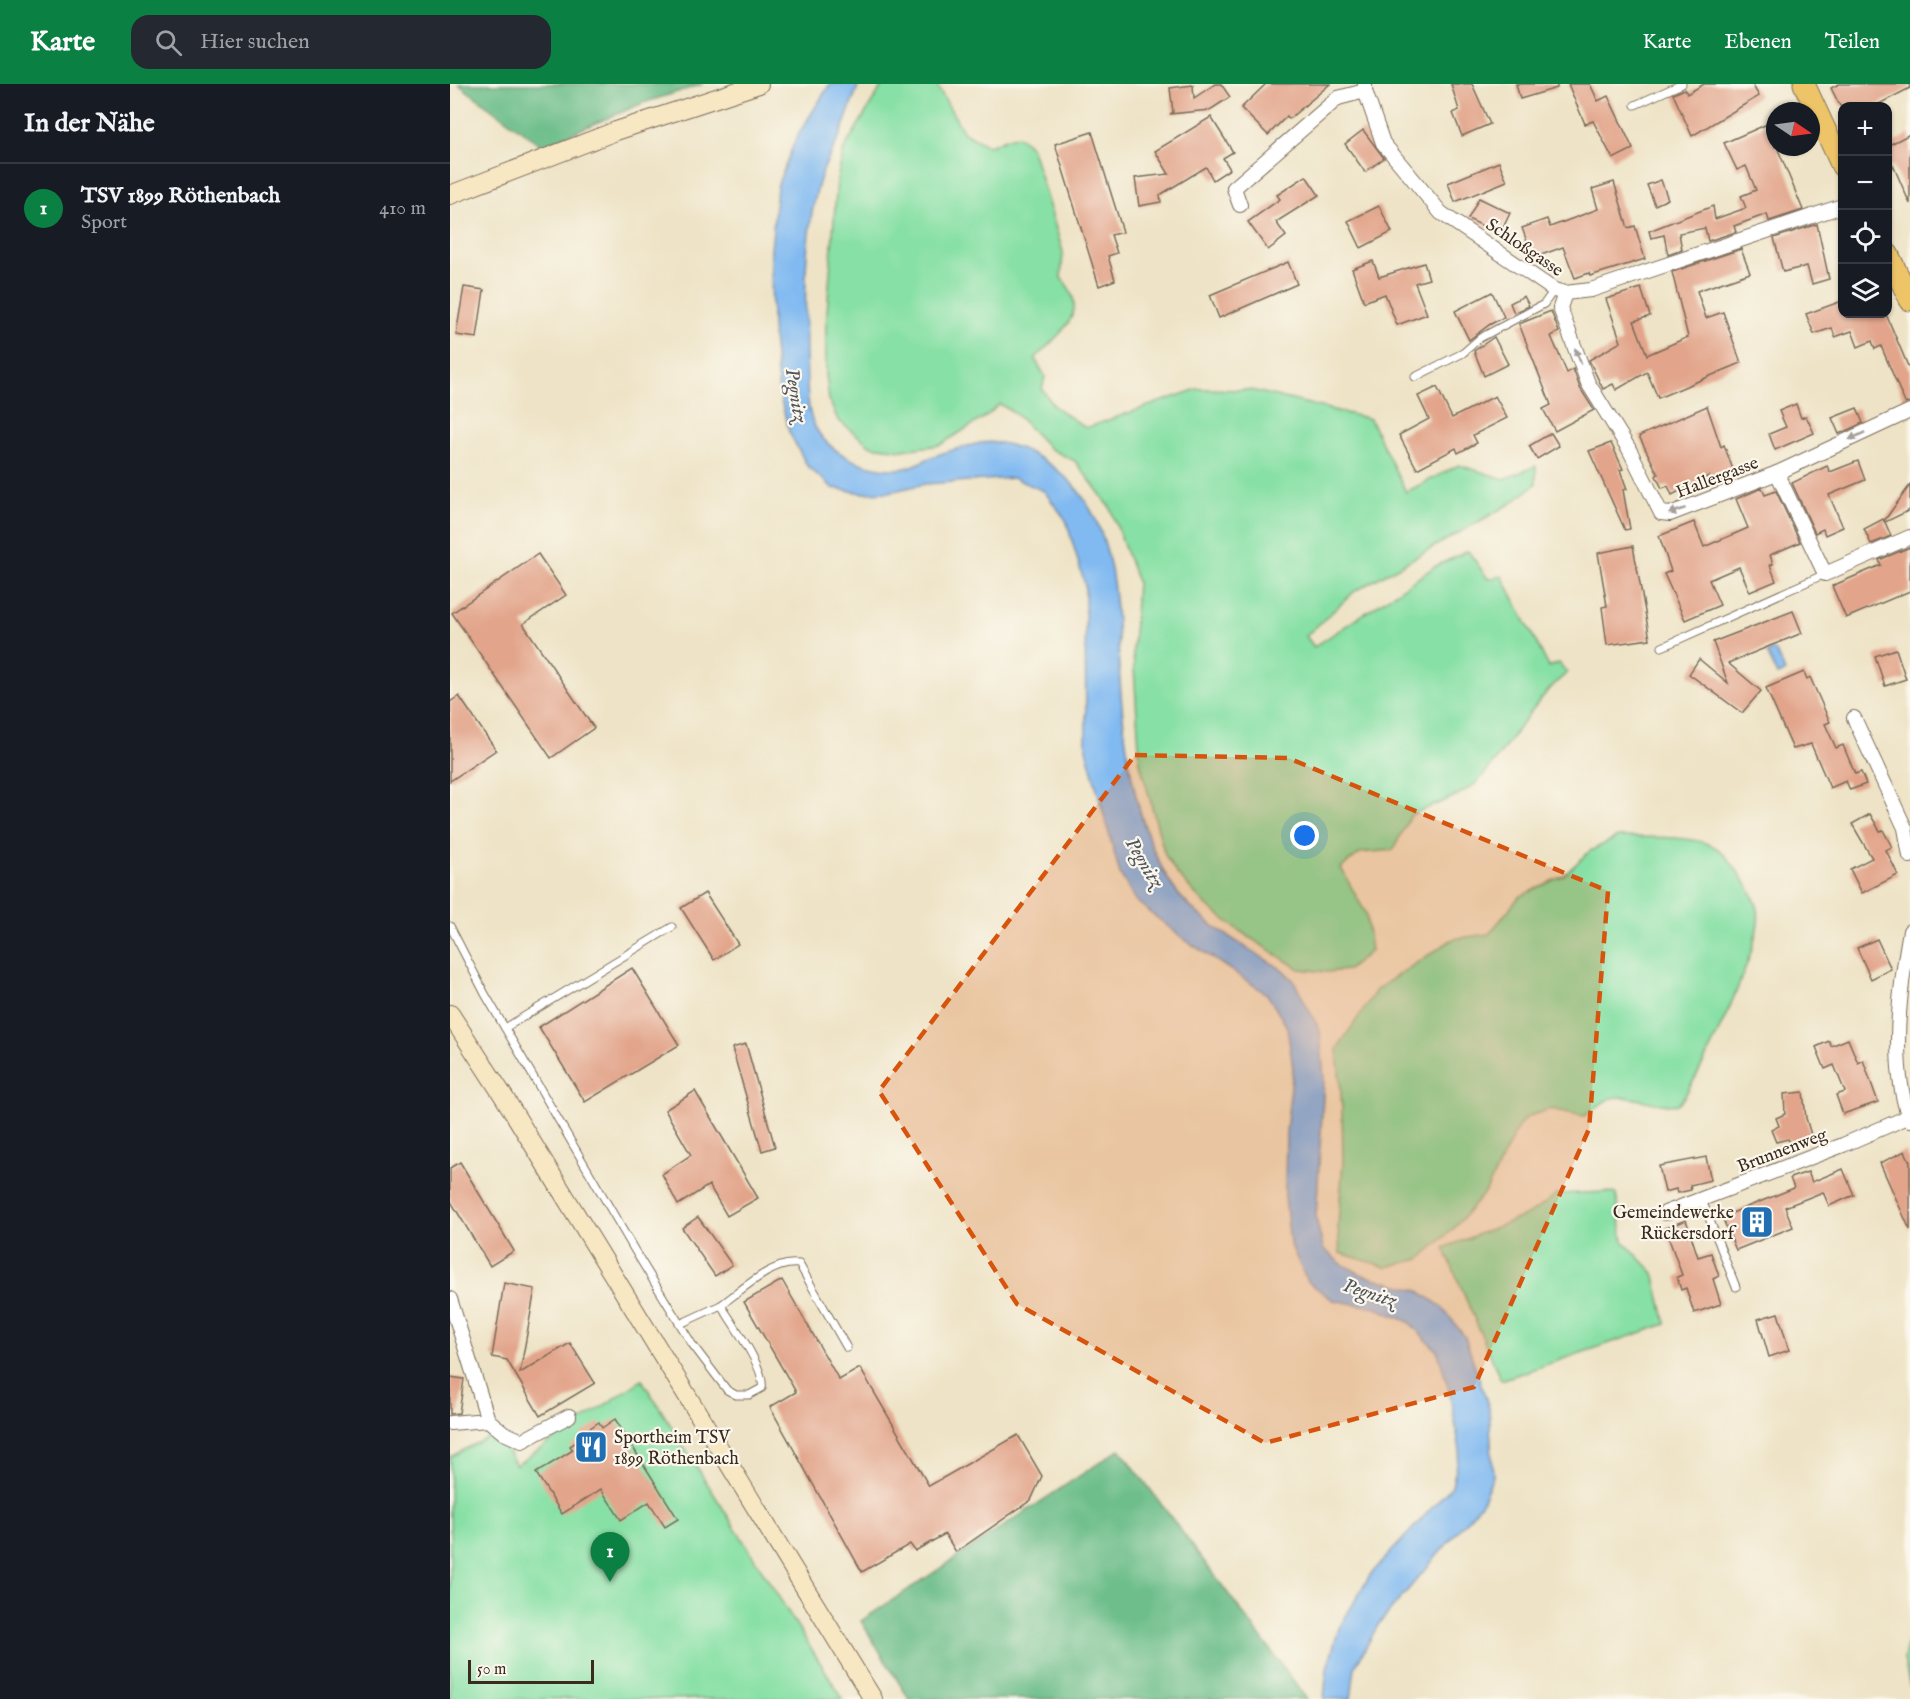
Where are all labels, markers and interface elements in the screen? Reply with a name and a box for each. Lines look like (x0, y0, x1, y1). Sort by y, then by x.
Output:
search box (131, 15, 551, 69)
text: Karte (30, 25, 95, 60)
icon: search (152, 26, 185, 59)
text: Hier suchen (200, 28, 310, 56)
text: Karte (1643, 29, 1691, 56)
text: Ebenen (1724, 29, 1792, 56)
text: Teilen (1825, 29, 1880, 56)
north arrow (1766, 102, 1820, 156)
map controls (1838, 102, 1892, 318)
button: + (1838, 102, 1892, 156)
text: In der Nähe (24, 107, 155, 140)
button: − (1838, 156, 1892, 210)
text: TSV 1899 Röthenbach (81, 182, 280, 210)
text: 1 (40, 196, 47, 221)
text: 410 m (379, 196, 426, 221)
text: Sport (81, 210, 127, 235)
button: locate (1838, 210, 1892, 264)
street label: Schloßgasse (1481, 214, 1567, 283)
button: layers (1838, 264, 1892, 318)
one-way arrow (1573, 347, 1582, 365)
water label: Pegnitz (778, 366, 813, 427)
one-way arrow (1847, 431, 1865, 441)
street label: Hallergasse (1673, 452, 1762, 505)
one-way arrow (1668, 506, 1686, 516)
your location (1290, 821, 1319, 850)
water label: Pegnitz (1118, 833, 1170, 895)
street label: Brunnenweg (1734, 1124, 1831, 1179)
place label: Gemeindewerke Rückersdorf (1613, 1202, 1737, 1246)
building icon: Gemeindewerke Rückersdorf (1739, 1204, 1775, 1240)
water label: Pegnitz (1339, 1273, 1402, 1315)
place label: Sportheim TSV 1899 Röthenbach (614, 1427, 739, 1471)
restaurant icon: Sportheim TSV 1899 Röthenbach (573, 1429, 609, 1465)
pin: 1 (590, 1532, 630, 1582)
scale bar (468, 1657, 594, 1684)
text: 50 m (477, 1660, 506, 1680)

